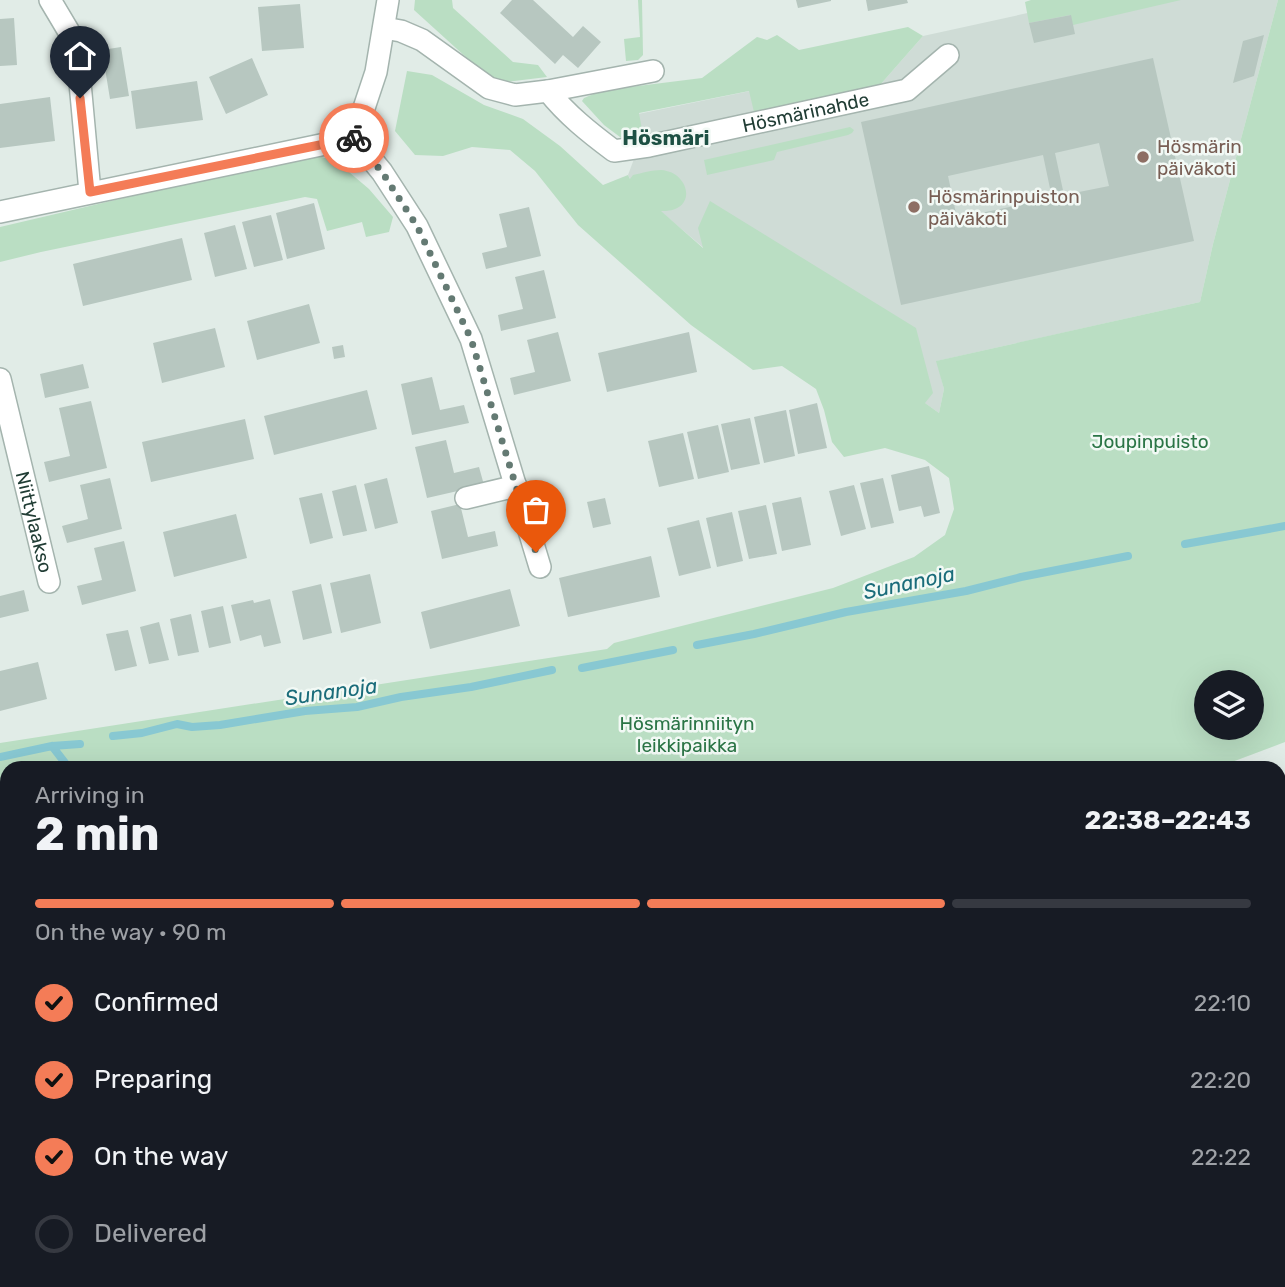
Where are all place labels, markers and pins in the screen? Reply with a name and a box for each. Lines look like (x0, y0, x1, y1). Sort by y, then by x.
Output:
pin (50, 26, 110, 98)
place label: Hösmärin päiväkoti (1157, 135, 1242, 180)
marker: Hösmärin päiväkoti (1135, 149, 1151, 165)
place label: Hösmärinpuiston päiväkoti (928, 185, 1080, 230)
marker: Hösmärinpuiston päiväkoti (906, 199, 922, 215)
pin (506, 480, 566, 552)

